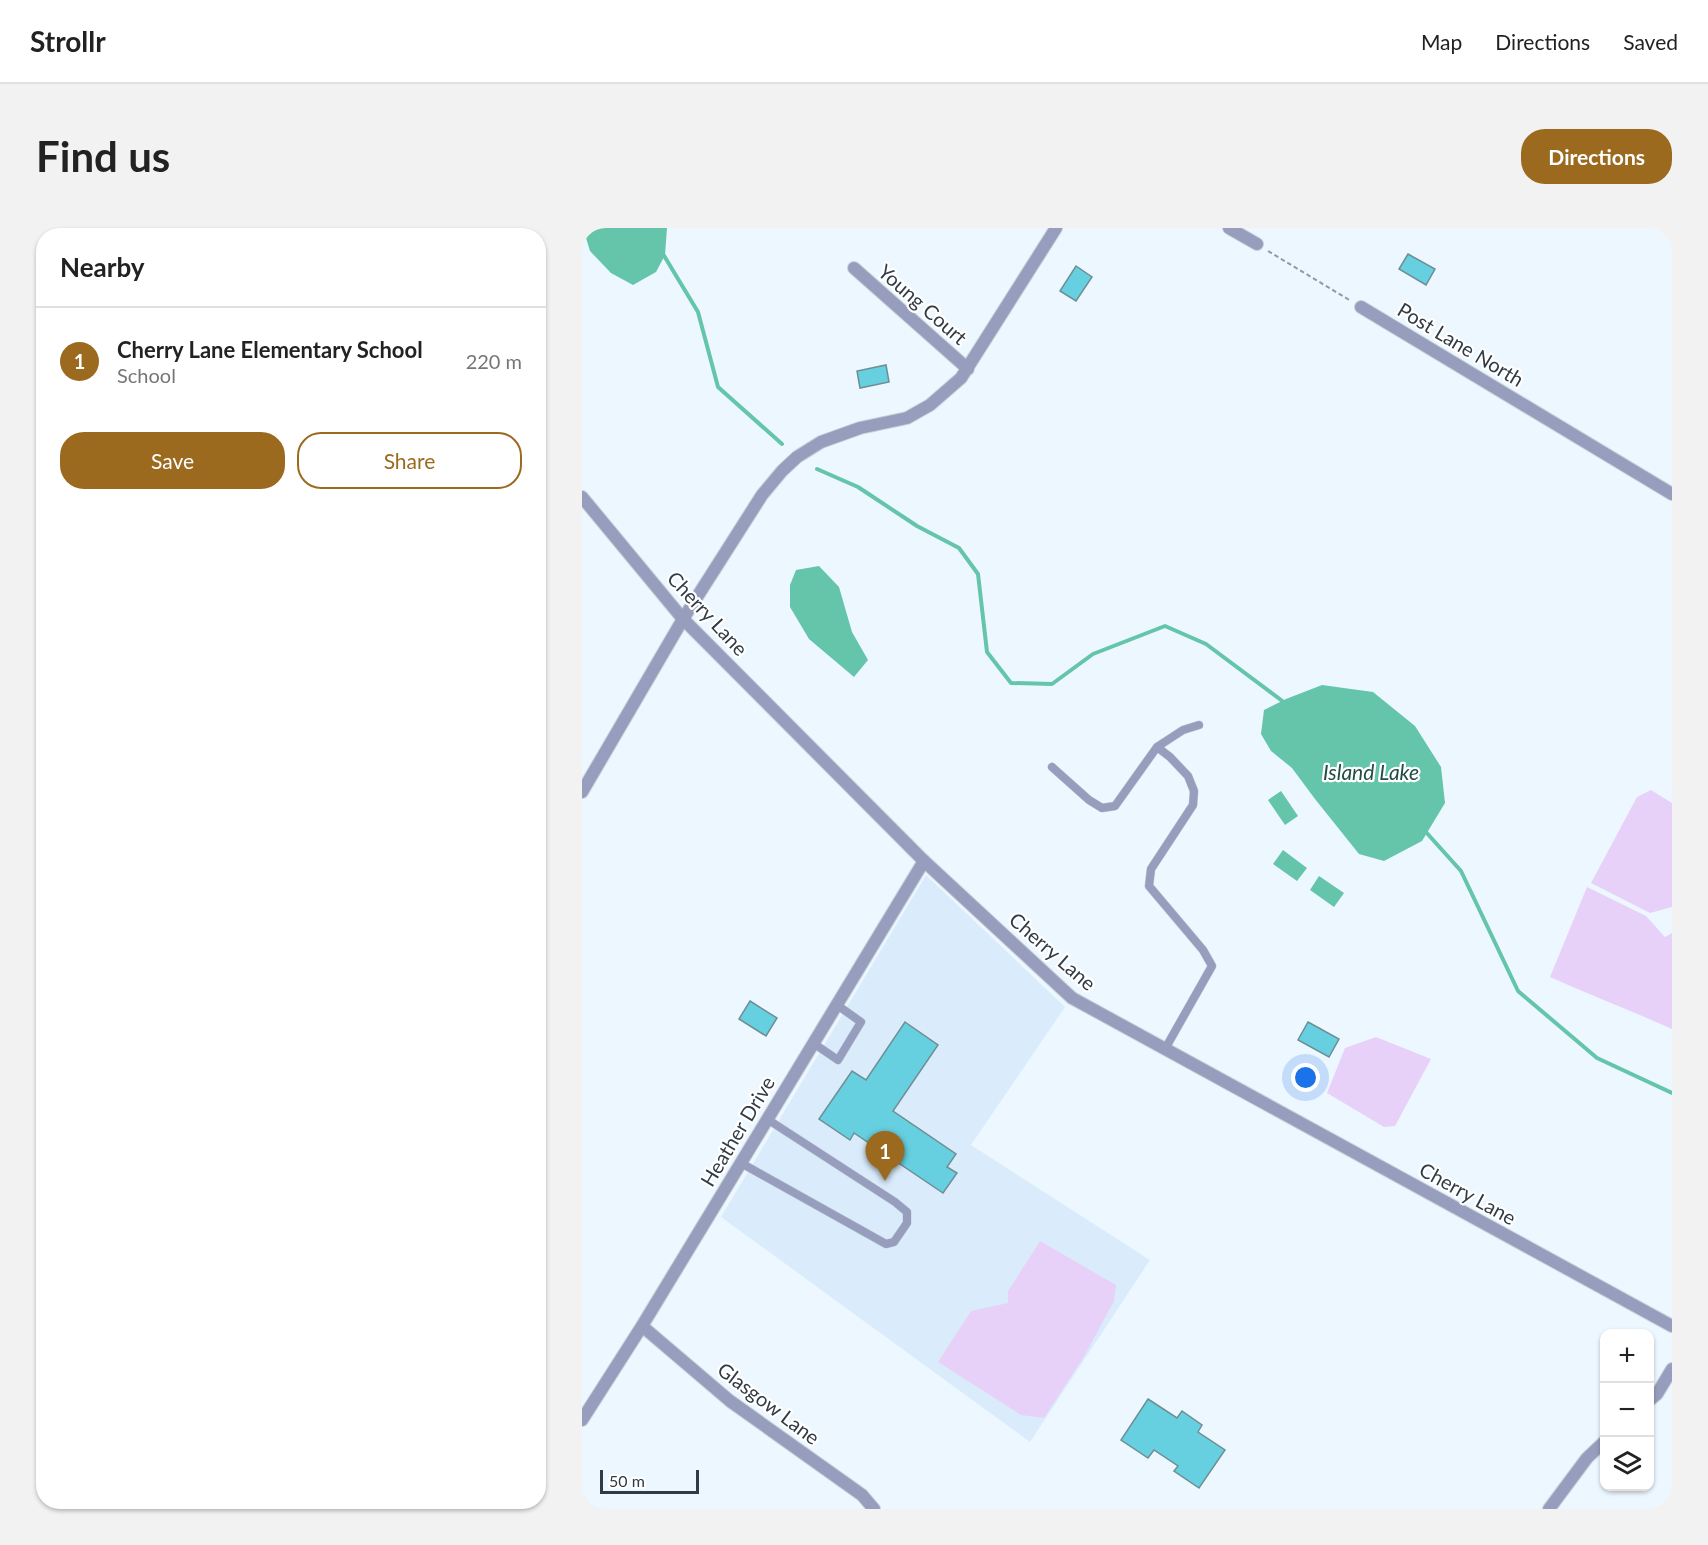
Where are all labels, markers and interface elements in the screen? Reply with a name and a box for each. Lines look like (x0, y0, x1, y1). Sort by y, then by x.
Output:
text: Strollr (30, 24, 106, 58)
text: Map (1421, 29, 1462, 54)
text: Directions (1495, 29, 1590, 54)
text: Saved (1623, 29, 1678, 54)
button: Directions (1521, 129, 1672, 184)
text: Find us (36, 131, 170, 181)
text: Nearby (60, 251, 145, 283)
street label: Young Court (874, 259, 972, 349)
street label: Post Lane North (1394, 297, 1528, 391)
text: Cherry Lane Elementary School (117, 336, 423, 363)
text: 1 (74, 349, 85, 373)
text: 220 m (466, 349, 522, 373)
text: School (117, 363, 176, 387)
button: Save (60, 432, 285, 489)
button: Share (297, 432, 522, 489)
street label: Cherry Lane (663, 566, 753, 660)
water label: Island Lake (1323, 759, 1419, 784)
street label: Cherry Lane (1005, 907, 1101, 995)
your location (1291, 1063, 1320, 1092)
street label: Heather Drive (695, 1072, 779, 1190)
pin: 1 (866, 1132, 904, 1181)
street label: Cherry Lane (1416, 1157, 1520, 1229)
map controls (1600, 1329, 1654, 1491)
button: + (1600, 1329, 1654, 1383)
street label: Glasgow Lane (713, 1357, 825, 1449)
button: − (1600, 1383, 1654, 1437)
button: layers (1600, 1437, 1654, 1491)
scale bar (600, 1467, 699, 1494)
text: 50 m (609, 1471, 645, 1490)

